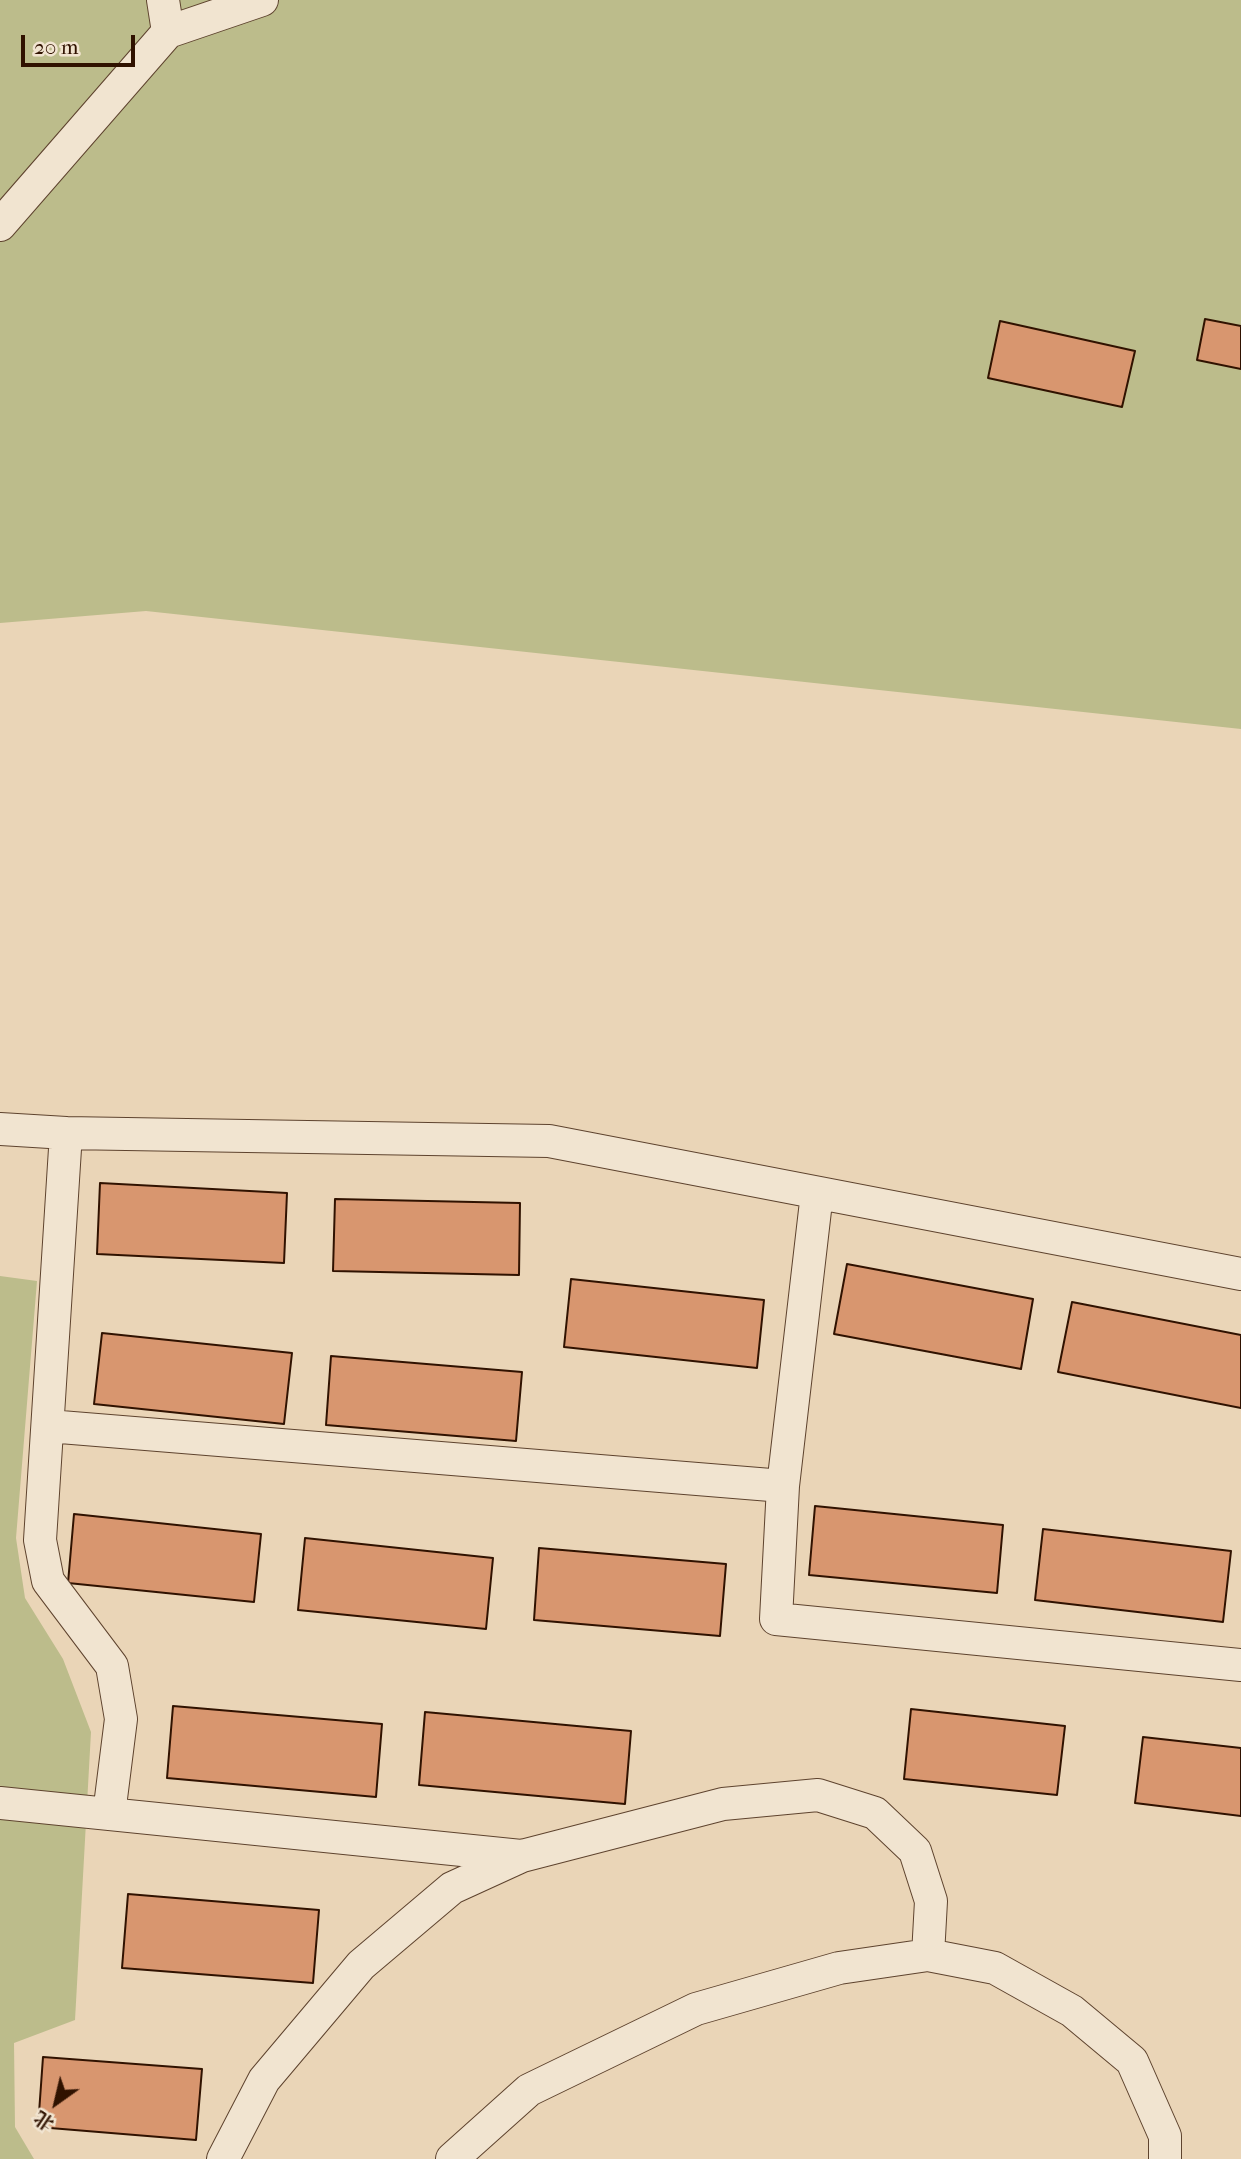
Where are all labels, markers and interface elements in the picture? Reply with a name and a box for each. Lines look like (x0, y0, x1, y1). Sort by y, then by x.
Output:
scale bar (24, 21, 138, 65)
text: 20 m (34, 35, 78, 59)
north arrow (21, 2068, 91, 2138)
text: 北 (30, 2106, 58, 2135)

